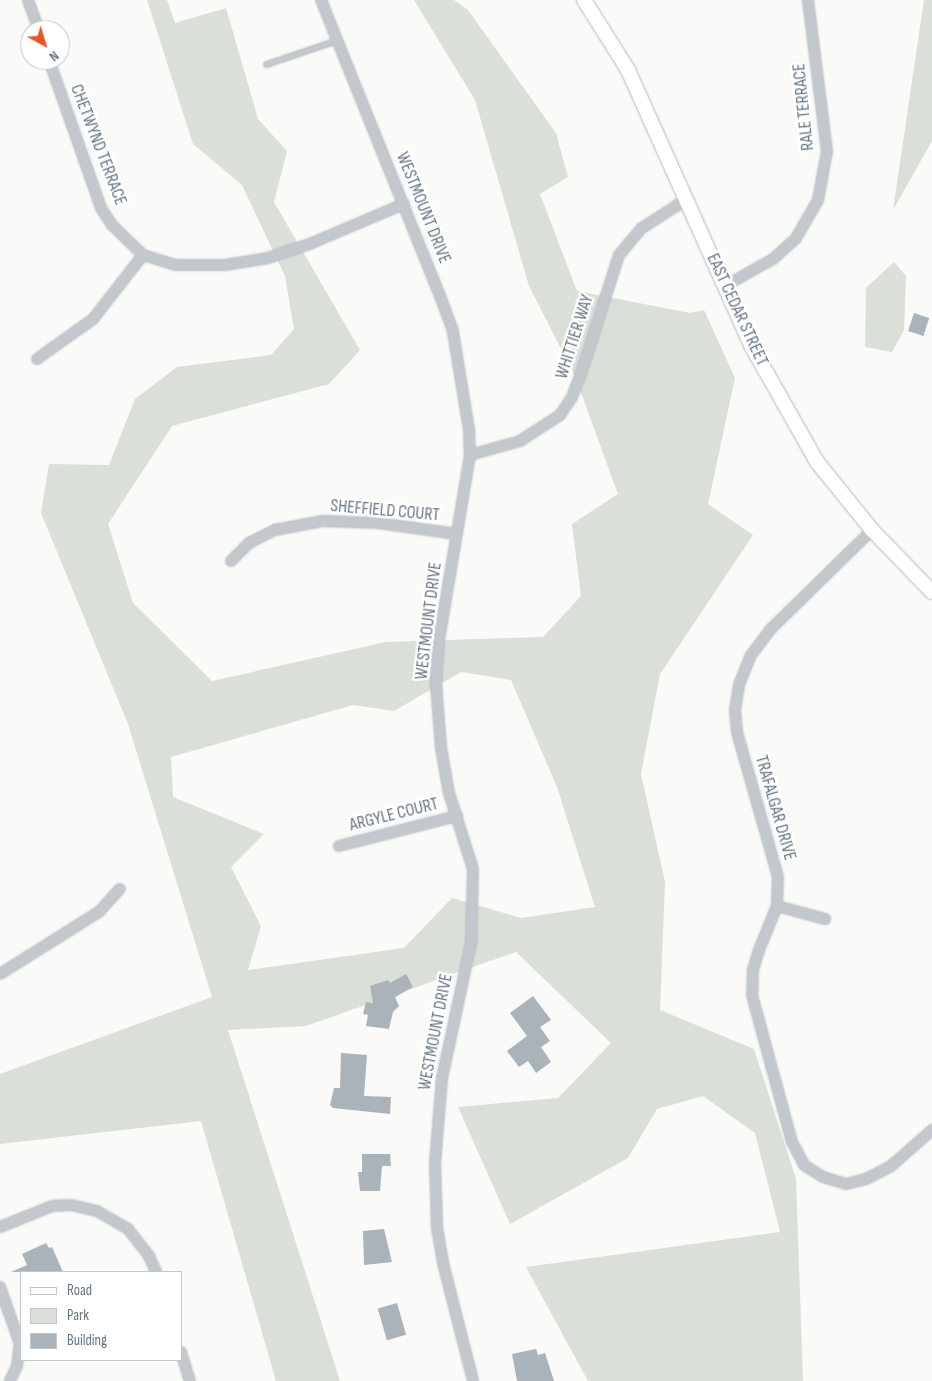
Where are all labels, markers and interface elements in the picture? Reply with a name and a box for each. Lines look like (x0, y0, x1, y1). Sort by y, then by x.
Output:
north arrow (20, 20, 70, 70)
text: N (46, 47, 62, 65)
street label: RALE TERRACE (789, 62, 819, 152)
street label: CHETWYND TERRACE (65, 81, 131, 209)
street label: WESTMOUNT DRIVE (391, 149, 455, 267)
street label: EAST CEDAR STREET (701, 250, 773, 370)
street label: WHITTIER WAY (551, 292, 599, 382)
street label: SHEFFIELD COURT (329, 495, 441, 527)
street label: WESTMOUNT DRIVE (411, 561, 447, 681)
street label: TRAFALGAR DRIVE (750, 753, 800, 863)
street label: ARGYLE COURT (347, 794, 441, 836)
street label: WESTMOUNT DRIVE (414, 972, 458, 1092)
legend (20, 1271, 182, 1361)
text: Road (67, 1281, 92, 1300)
text: Park (67, 1306, 89, 1325)
text: Building (67, 1331, 107, 1350)

